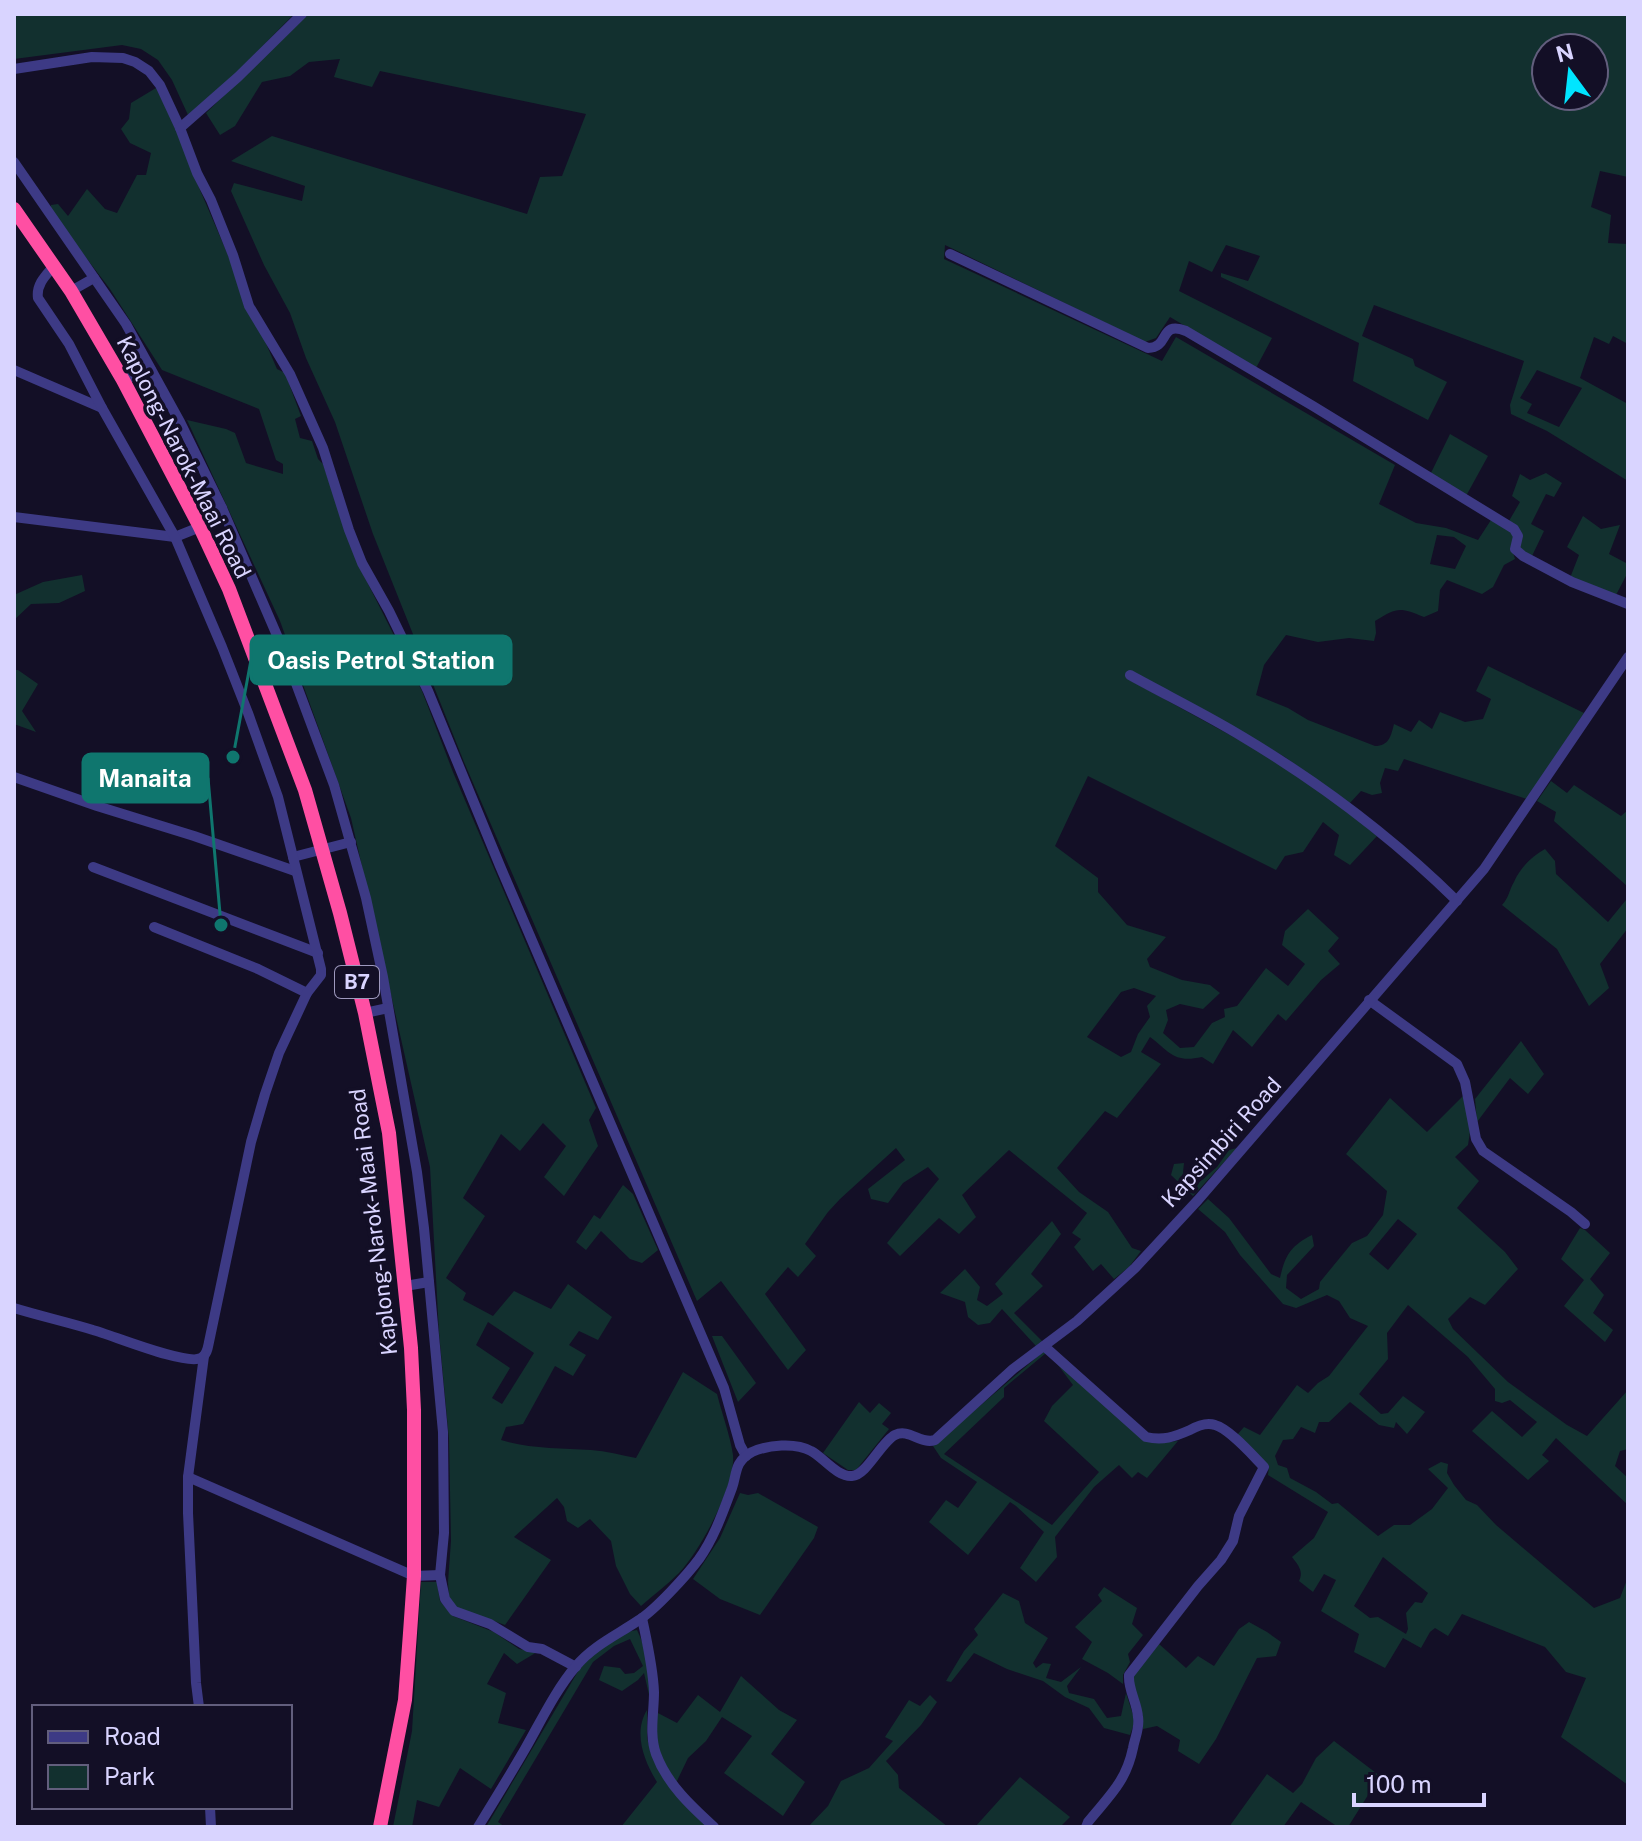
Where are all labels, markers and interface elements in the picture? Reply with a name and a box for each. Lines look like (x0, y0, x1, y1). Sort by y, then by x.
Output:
north arrow (1530, 32, 1610, 112)
text: N (1553, 38, 1577, 67)
street label: Kaplong-Narok-Maai Road (111, 331, 257, 583)
callout: Oasis Petrol Station (251, 636, 511, 684)
text: Oasis Petrol Station (267, 646, 495, 674)
callout: Manaita (83, 754, 208, 802)
text: Manaita (98, 764, 192, 792)
road number: B7 (335, 966, 379, 998)
street label: Kapsimbiri Road (1156, 1072, 1286, 1212)
street label: Kaplong-Narok-Maai Road (344, 1087, 402, 1357)
legend (32, 1705, 292, 1809)
text: Road (104, 1722, 161, 1750)
scale bar (1354, 1757, 1484, 1807)
text: Park (104, 1762, 155, 1790)
text: 100 m (1366, 1770, 1432, 1798)

